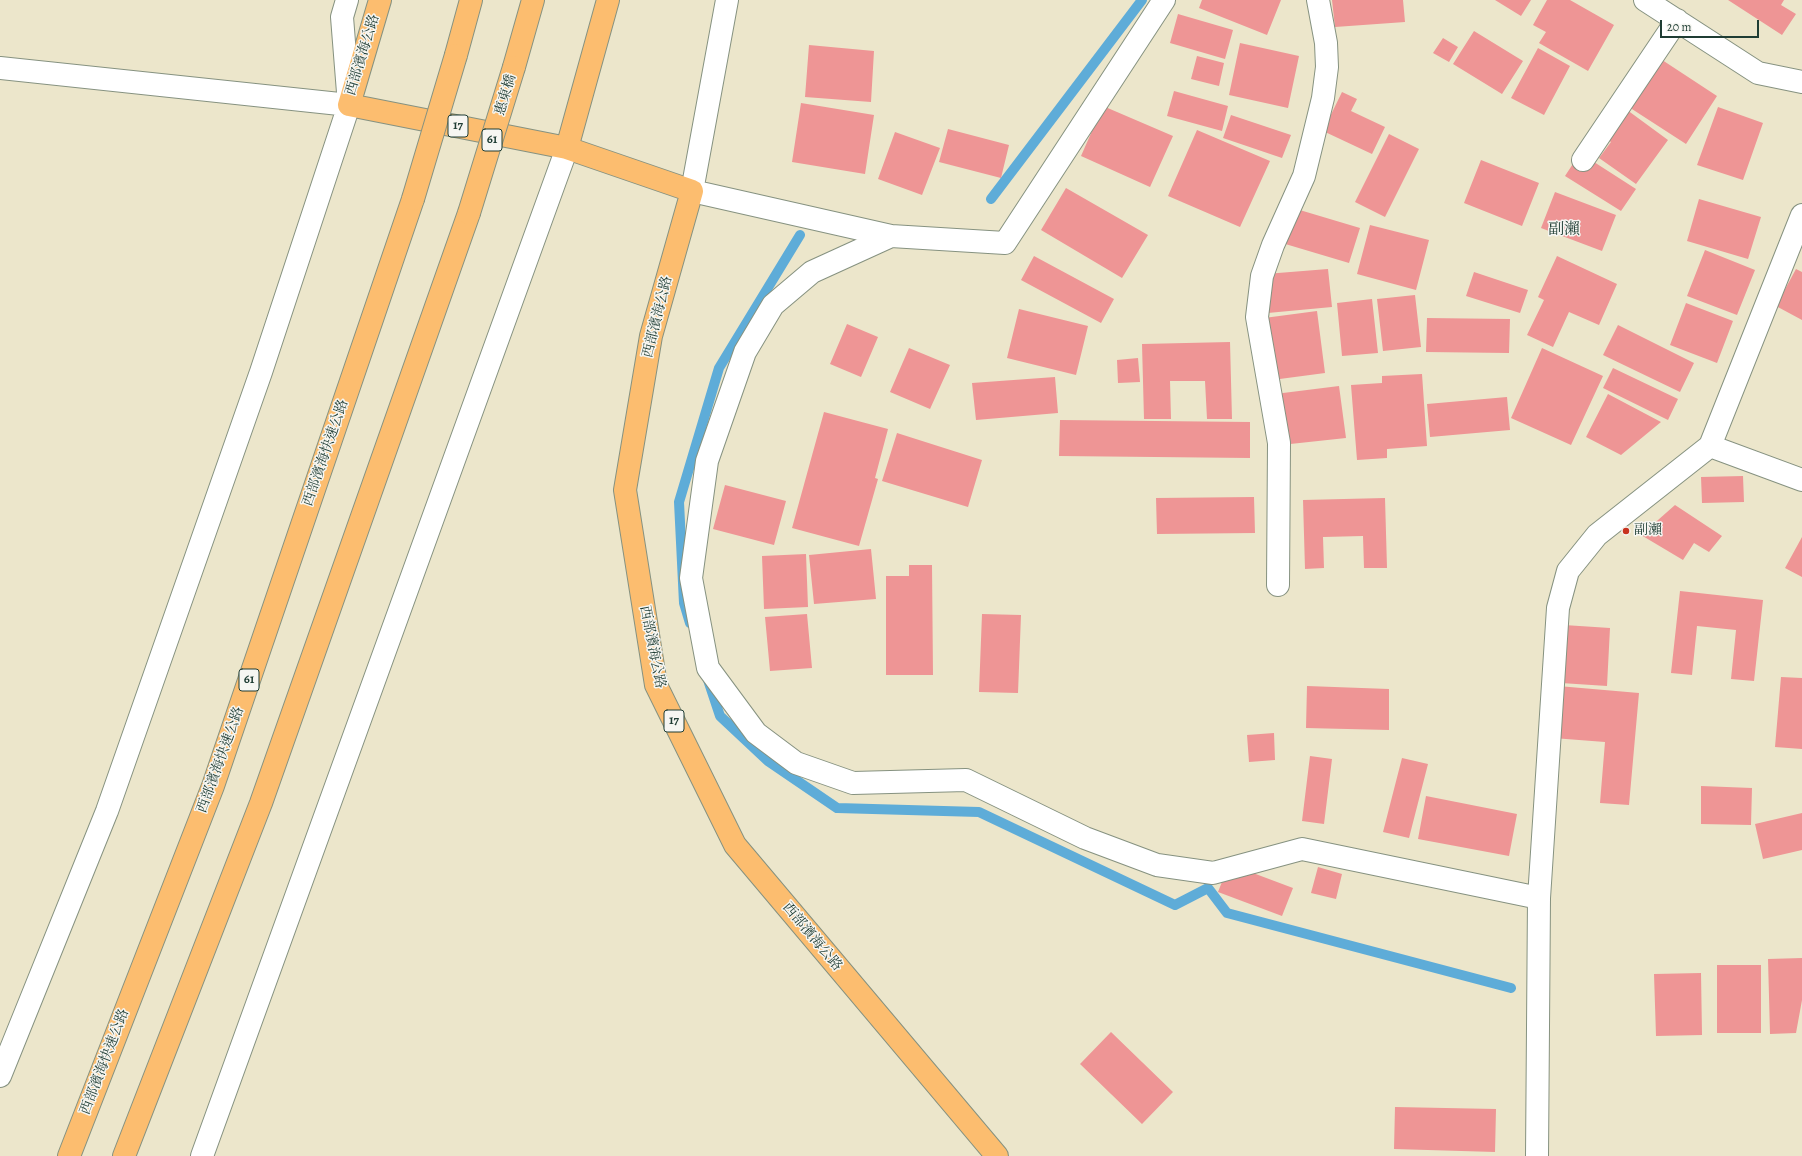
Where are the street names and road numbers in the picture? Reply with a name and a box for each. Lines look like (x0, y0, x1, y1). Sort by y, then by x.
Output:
street label: 西部濱海公路 (343, 12, 383, 98)
street label: 惠東橋 (492, 72, 520, 118)
road number: 17 (448, 115, 468, 137)
road number: 61 (482, 129, 502, 151)
street label: 西部濱海公路 (640, 274, 676, 360)
street label: 西部濱海快速公路 (300, 397, 352, 509)
street label: 西部濱海公路 (636, 604, 668, 690)
road number: 61 (239, 669, 259, 691)
street label: 西部濱海快速公路 (194, 705, 248, 815)
road number: 17 (664, 710, 684, 732)
street label: 西部濱海公路 (779, 899, 845, 975)
street label: 西部濱海快速公路 (77, 1007, 133, 1117)

